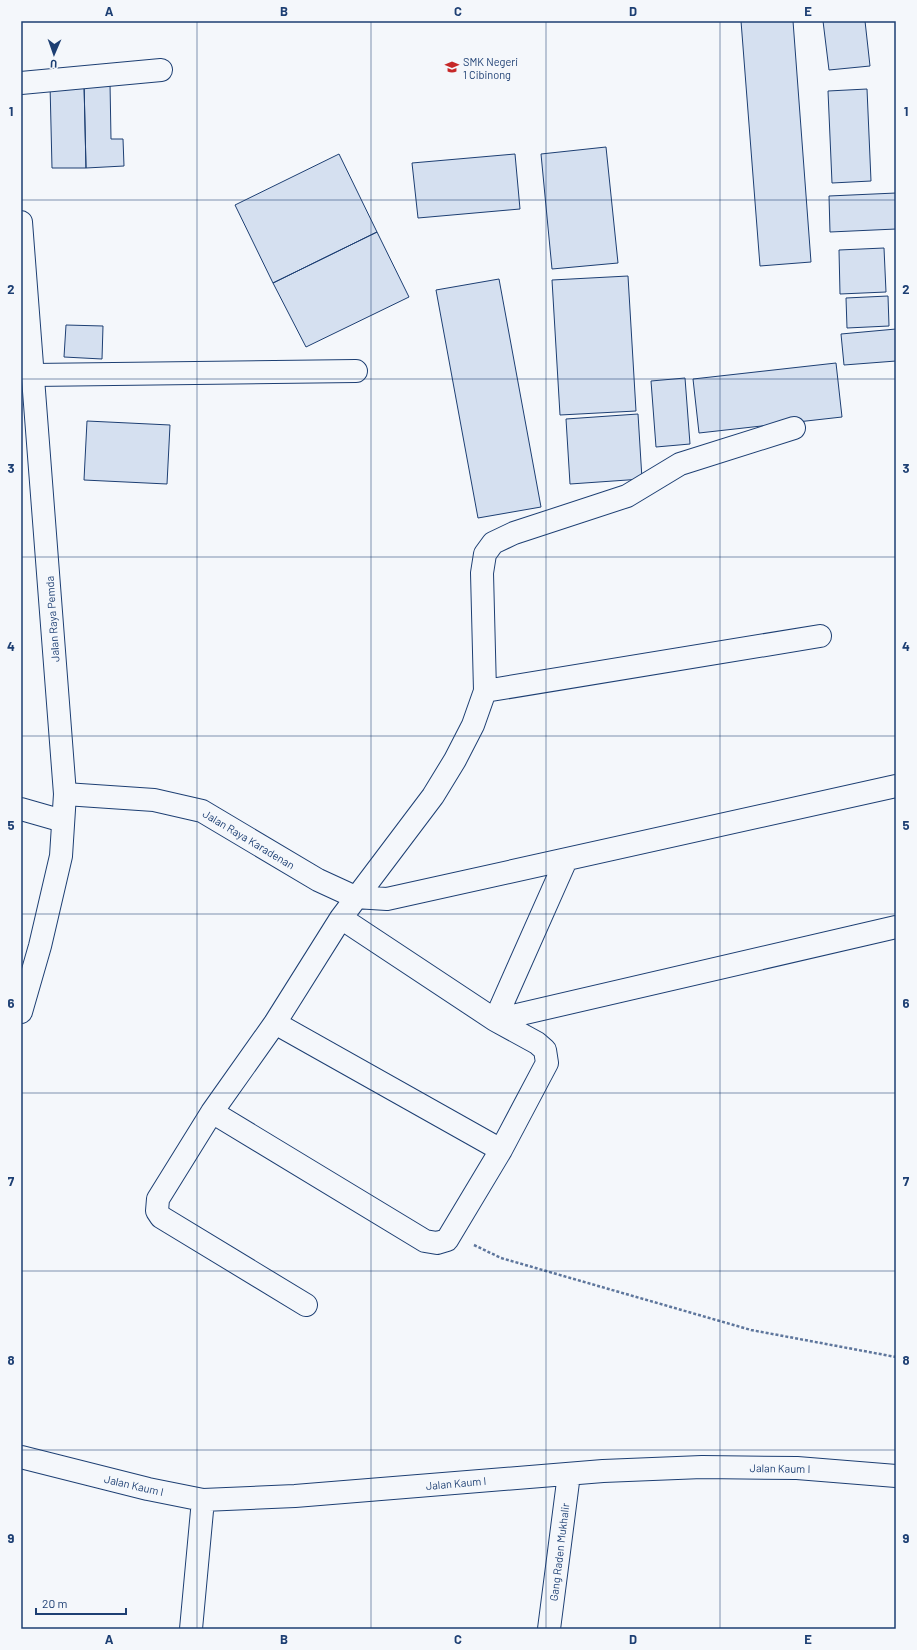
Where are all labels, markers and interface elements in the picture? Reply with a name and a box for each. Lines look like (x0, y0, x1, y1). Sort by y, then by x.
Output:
text: A (105, 3, 114, 19)
text: B (280, 3, 288, 19)
text: C (454, 3, 462, 19)
text: D (629, 3, 637, 19)
text: E (804, 3, 812, 19)
north arrow (34, 34, 74, 74)
place label: SMK Negeri 1 Cibinong (463, 55, 518, 81)
text: U (50, 58, 57, 71)
school or university icon: SMK Negeri 1 Cibinong (444, 59, 460, 75)
text: 1 (9, 103, 13, 119)
text: 1 (904, 103, 908, 119)
text: 2 (7, 281, 15, 297)
text: 2 (902, 281, 910, 297)
text: 3 (7, 460, 15, 476)
text: 3 (902, 460, 910, 476)
street label: Jalan Raya Pemda (43, 576, 61, 662)
text: 4 (7, 638, 15, 654)
text: 4 (902, 638, 910, 654)
street label: Jalan Raya Karadenan (201, 806, 297, 872)
text: 5 (7, 817, 15, 833)
text: 5 (902, 817, 910, 833)
text: 6 (8, 995, 15, 1011)
text: 6 (903, 995, 910, 1011)
text: 7 (8, 1173, 15, 1189)
text: 7 (903, 1173, 910, 1189)
text: 8 (7, 1352, 15, 1368)
text: 8 (902, 1352, 910, 1368)
street label: Jalan Kaum I (750, 1461, 810, 1475)
street label: Jalan Kaum I (103, 1472, 165, 1498)
street label: Jalan Kaum I (425, 1474, 487, 1492)
street label: Gang Raden Mukhalir (547, 1502, 571, 1602)
text: 9 (8, 1530, 15, 1546)
text: 9 (903, 1530, 910, 1546)
scale bar (36, 1590, 126, 1616)
text: 20 m (42, 1596, 68, 1610)
text: A (105, 1631, 114, 1647)
text: B (280, 1631, 288, 1647)
text: C (454, 1631, 462, 1647)
text: D (629, 1631, 637, 1647)
text: E (804, 1631, 812, 1647)

